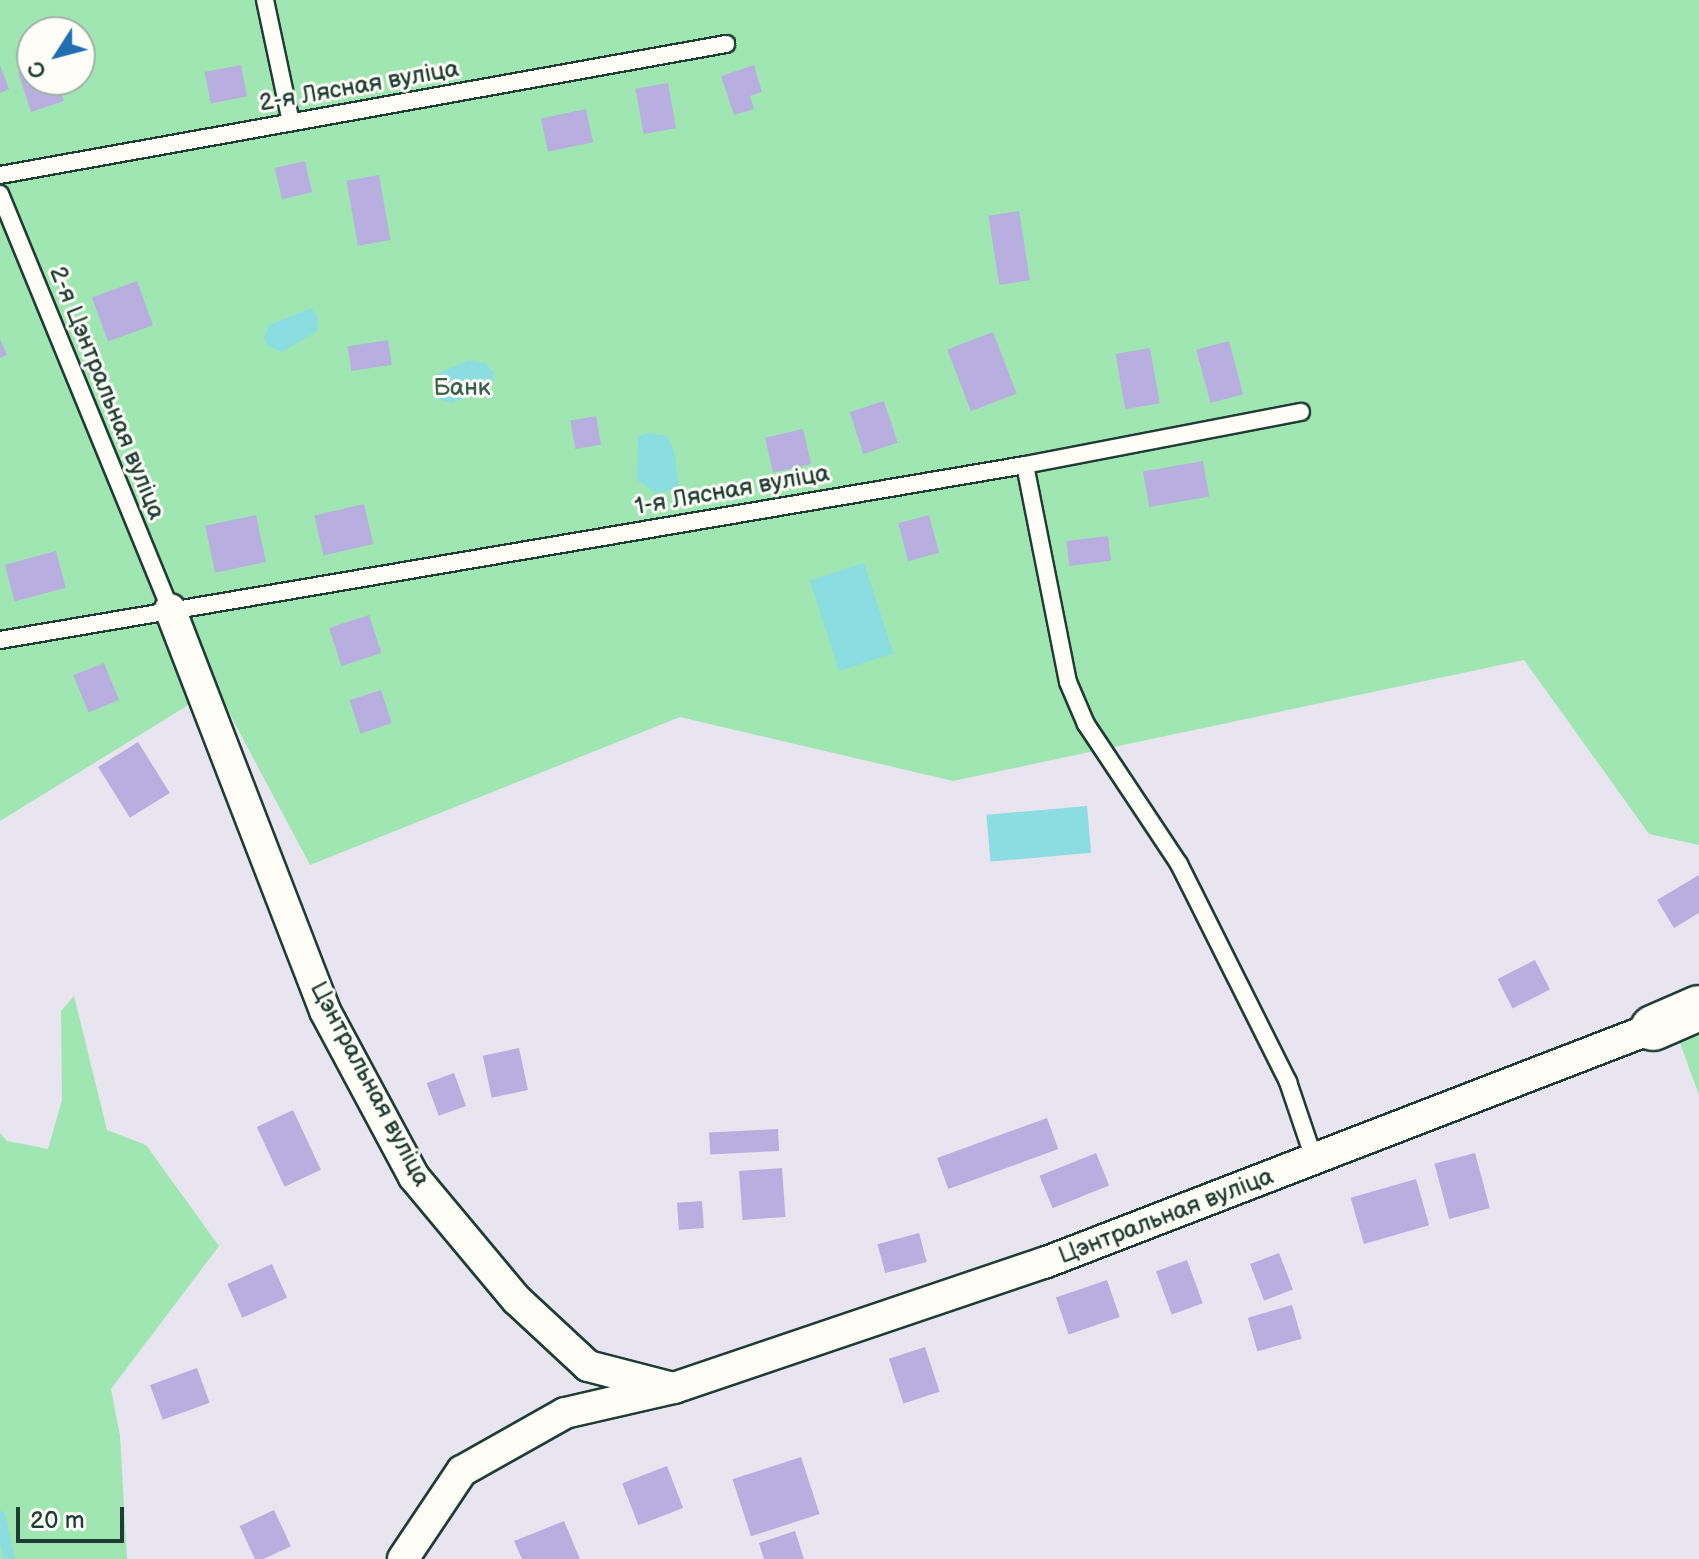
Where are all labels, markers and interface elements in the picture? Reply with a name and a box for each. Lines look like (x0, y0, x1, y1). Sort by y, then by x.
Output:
north arrow (16, 16, 96, 96)
street label: 2-я Лясная вуліца (257, 54, 461, 118)
text: С (22, 55, 53, 83)
street label: 2-я Цэнтральная вуліца (43, 262, 171, 524)
park label: Банк (433, 374, 491, 402)
street label: 1-я Лясная вуліца (632, 459, 832, 521)
street label: Цэнтральная вуліца (304, 977, 436, 1191)
street label: Цэнтральная вуліца (1055, 1162, 1277, 1270)
scale bar (20, 1491, 128, 1541)
text: 20 m (30, 1506, 85, 1535)

